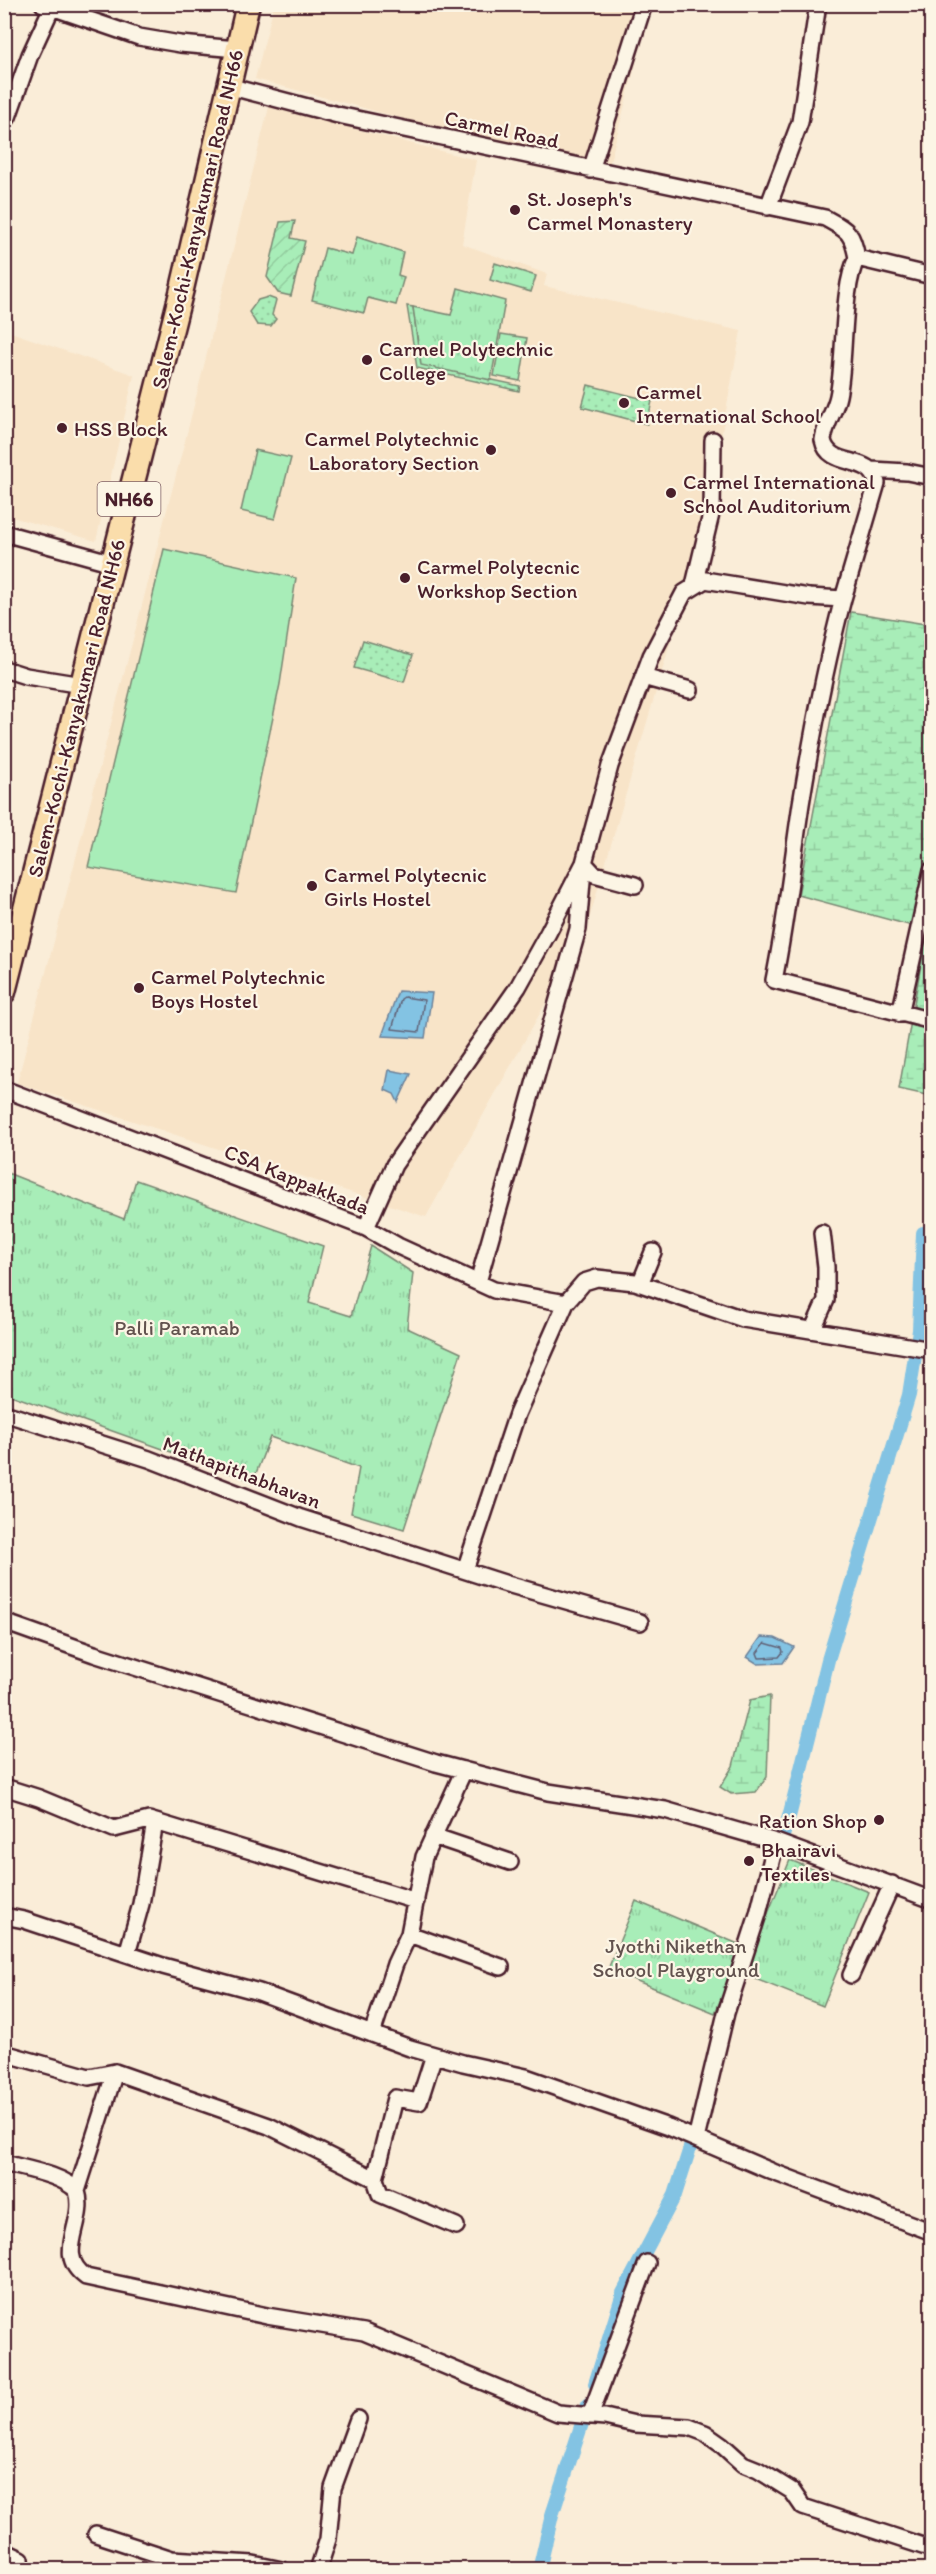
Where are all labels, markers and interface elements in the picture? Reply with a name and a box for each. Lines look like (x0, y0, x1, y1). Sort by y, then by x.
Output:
street label: Salem-Kochi-Kanyakumari Road NH66 (146, 47, 248, 391)
street label: Carmel Road (443, 105, 562, 153)
place label: St. Joseph's Carmel Monastery (527, 186, 693, 235)
marker: St. Joseph's Carmel Monastery (508, 203, 522, 217)
place label: Carmel Polytechnic College (379, 336, 554, 385)
marker: Carmel Polytechnic College (360, 353, 374, 367)
place label: Carmel International School (636, 379, 821, 428)
marker: Carmel International School (617, 396, 631, 410)
place label: HSS Block (74, 416, 168, 441)
marker: HSS Block (55, 421, 69, 435)
place label: Carmel Polytechnic Laboratory Section (305, 426, 479, 475)
marker: Carmel Polytechnic Laboratory Section (484, 443, 498, 457)
place label: Carmel International School Auditorium (683, 469, 875, 518)
road number: NH66 (98, 482, 160, 516)
marker: Carmel International School Auditorium (664, 486, 678, 500)
street label: Salem-Kochi-Kanyakumari Road NH66 (22, 536, 130, 880)
place label: Carmel Polytecnic Workshop Section (417, 554, 580, 603)
marker: Carmel Polytecnic Workshop Section (398, 571, 412, 585)
place label: Carmel Polytecnic Girls Hostel (324, 862, 487, 911)
marker: Carmel Polytecnic Girls Hostel (305, 879, 319, 893)
place label: Carmel Polytechnic Boys Hostel (151, 964, 326, 1013)
marker: Carmel Polytechnic Boys Hostel (132, 981, 146, 995)
street label: CSA Kappakkada (221, 1138, 373, 1220)
park label: Palli Paramab (114, 1315, 240, 1340)
street label: Mathapithabhavan (159, 1430, 325, 1514)
place label: Ration Shop (759, 1808, 867, 1833)
marker: Ration Shop (872, 1813, 886, 1827)
place label: Bhairavi Textiles (761, 1837, 836, 1886)
marker: Bhairavi Textiles (742, 1854, 756, 1868)
park label: Jyothi Nikethan School Playground (592, 1933, 760, 1982)

